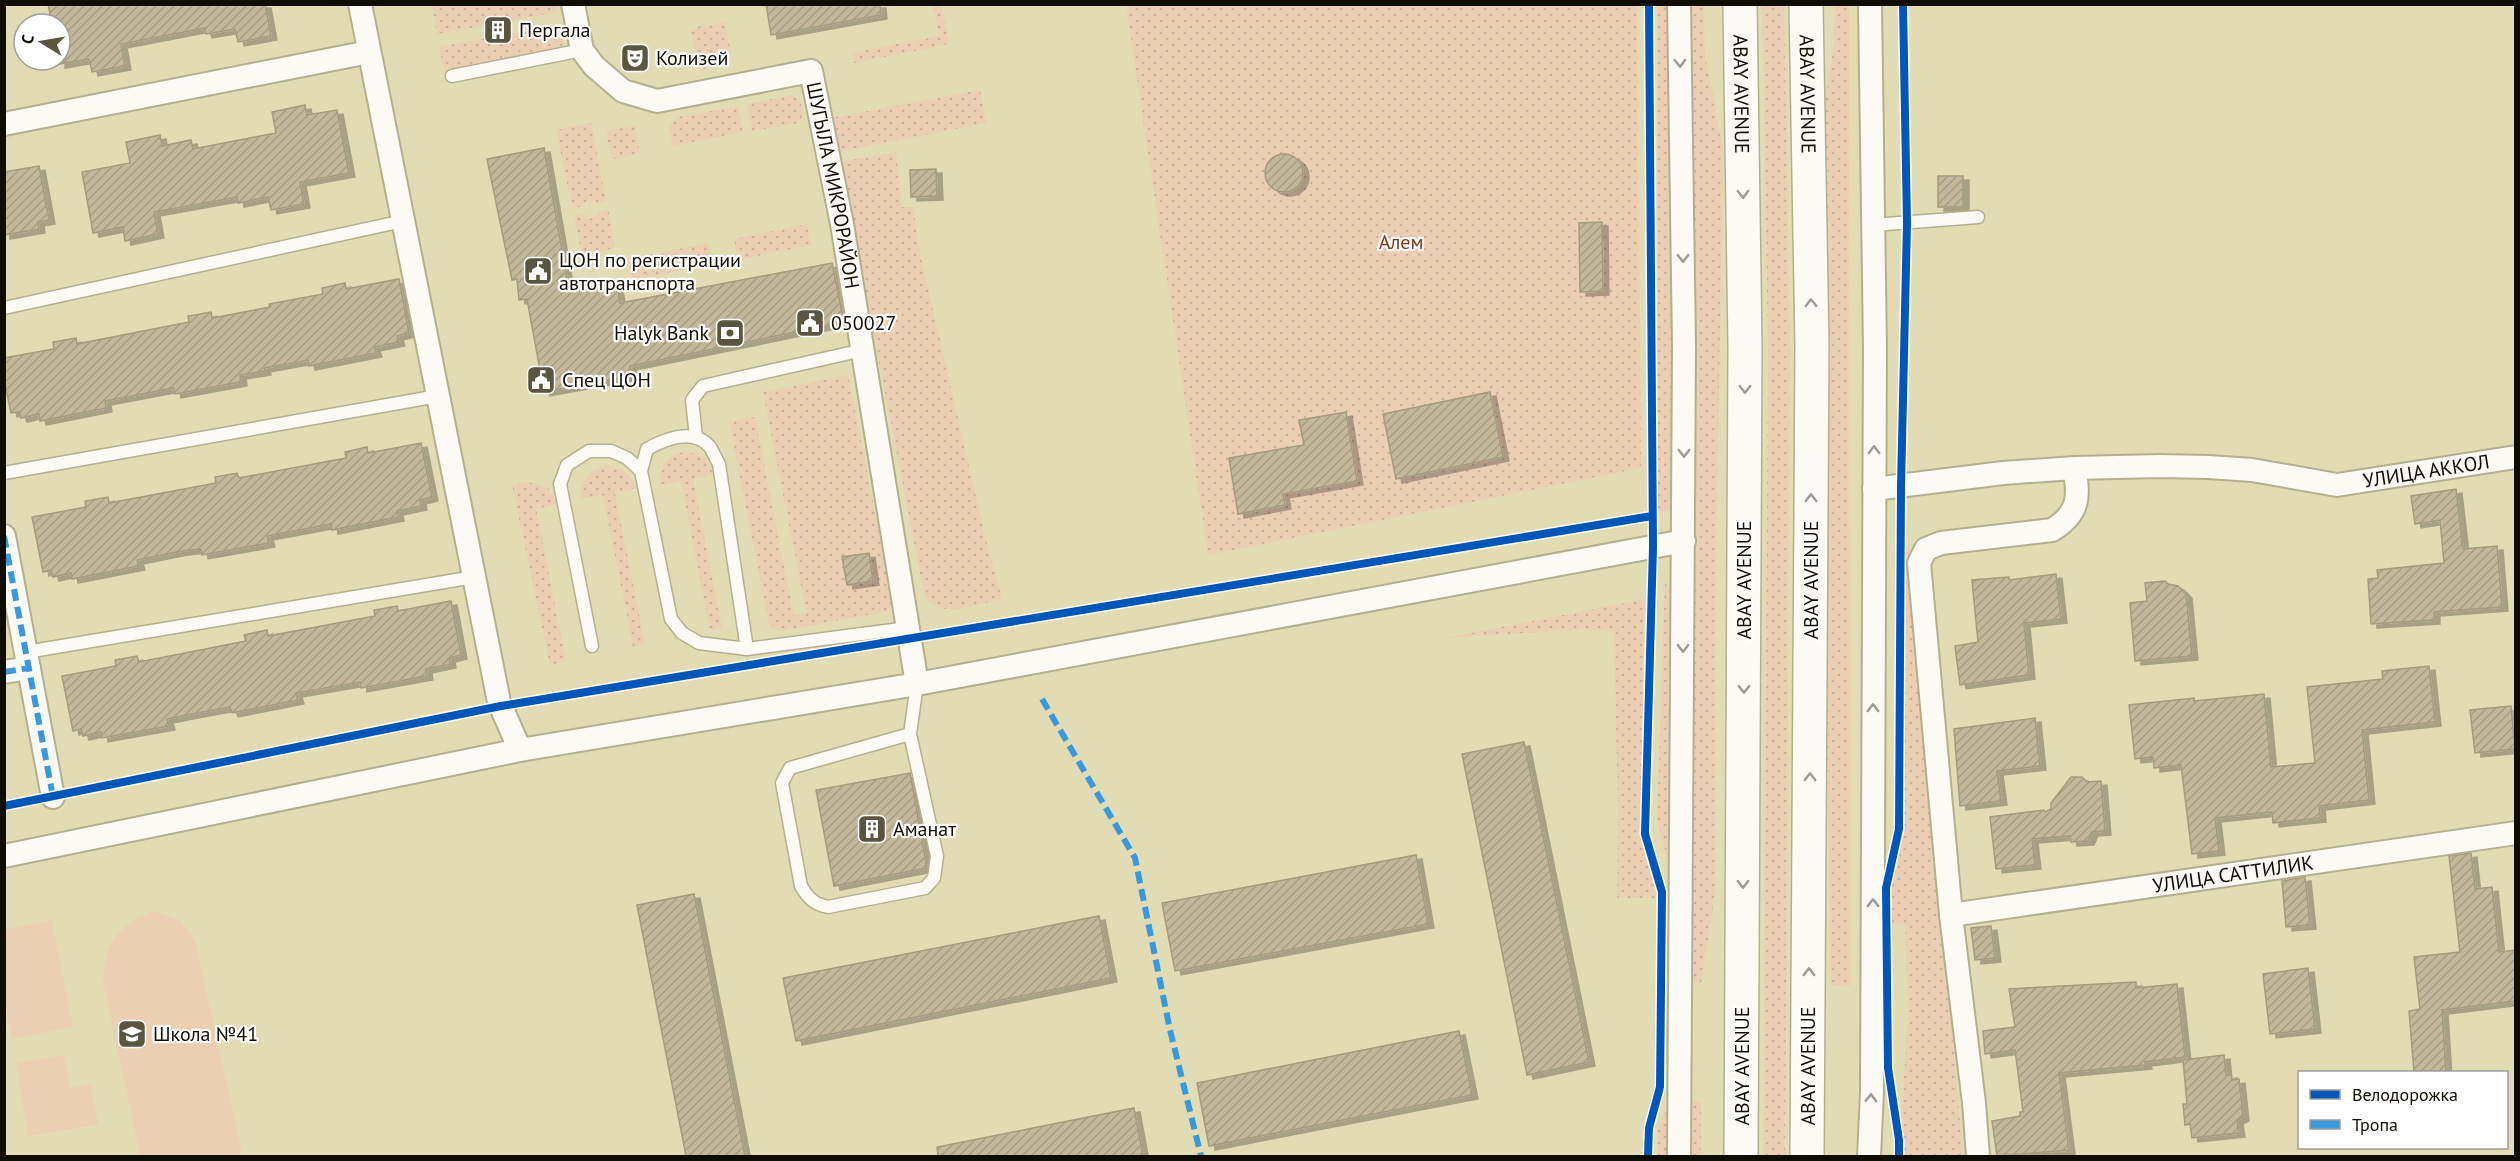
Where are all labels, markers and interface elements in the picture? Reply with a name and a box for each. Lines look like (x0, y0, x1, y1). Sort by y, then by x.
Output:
north arrow (12, 12, 72, 72)
building icon: Пергала (482, 14, 514, 46)
place label: Пергала (519, 17, 590, 43)
text: С (17, 33, 38, 45)
street label: ABAY AVENUE (1727, 34, 1755, 154)
street label: ABAY AVENUE (1794, 34, 1822, 154)
theatre icon: Колизей (619, 42, 651, 74)
place label: Колизей (656, 45, 728, 71)
one-way arrow (1673, 58, 1686, 67)
street label: ШУГЫЛА МИКРОРАЙОН (801, 80, 865, 291)
one-way arrow (1737, 189, 1749, 198)
park label: Алем (1379, 229, 1423, 255)
place label: ЦОН по регистрации автотранспорта (559, 247, 741, 296)
one-way arrow (1677, 253, 1689, 262)
public building icon: ЦОН по регистрации автотранспорта (522, 255, 554, 287)
one-way arrow (1805, 299, 1817, 308)
public building icon: 050027 (794, 307, 826, 339)
place label: 050027 (831, 310, 896, 336)
bank icon: Halyk Bank (714, 317, 746, 349)
place label: Halyk Bank (614, 320, 709, 346)
public building icon: Спец ЦОН (525, 364, 557, 396)
place label: Спец ЦОН (562, 367, 651, 393)
one-way arrow (1739, 384, 1751, 393)
one-way arrow (1868, 446, 1880, 455)
one-way arrow (1678, 448, 1690, 457)
street label: УЛИЦА АККОЛ (2361, 448, 2491, 494)
one-way arrow (1805, 494, 1817, 503)
street label: ABAY AVENUE (1731, 520, 1757, 640)
street label: ABAY AVENUE (1798, 520, 1824, 640)
one-way arrow (1677, 643, 1689, 652)
one-way arrow (1738, 684, 1750, 693)
one-way arrow (1867, 704, 1879, 713)
one-way arrow (1804, 773, 1816, 782)
building icon: Аманат (856, 813, 888, 845)
place label: Аманат (893, 816, 956, 842)
street label: УЛИЦА САТТИЛИК (2151, 850, 2315, 899)
one-way arrow (1737, 879, 1749, 888)
one-way arrow (1866, 899, 1879, 908)
one-way arrow (1803, 968, 1815, 977)
street label: ABAY AVENUE (1729, 1006, 1755, 1126)
street label: ABAY AVENUE (1795, 1006, 1821, 1126)
school or university icon: Школа №41 (116, 1018, 148, 1050)
place label: Школа №41 (153, 1021, 258, 1047)
legend (2298, 1071, 2508, 1149)
text: Велодорожка (2352, 1083, 2458, 1106)
one-way arrow (1865, 1094, 1878, 1103)
text: Тропа (2352, 1113, 2398, 1136)

